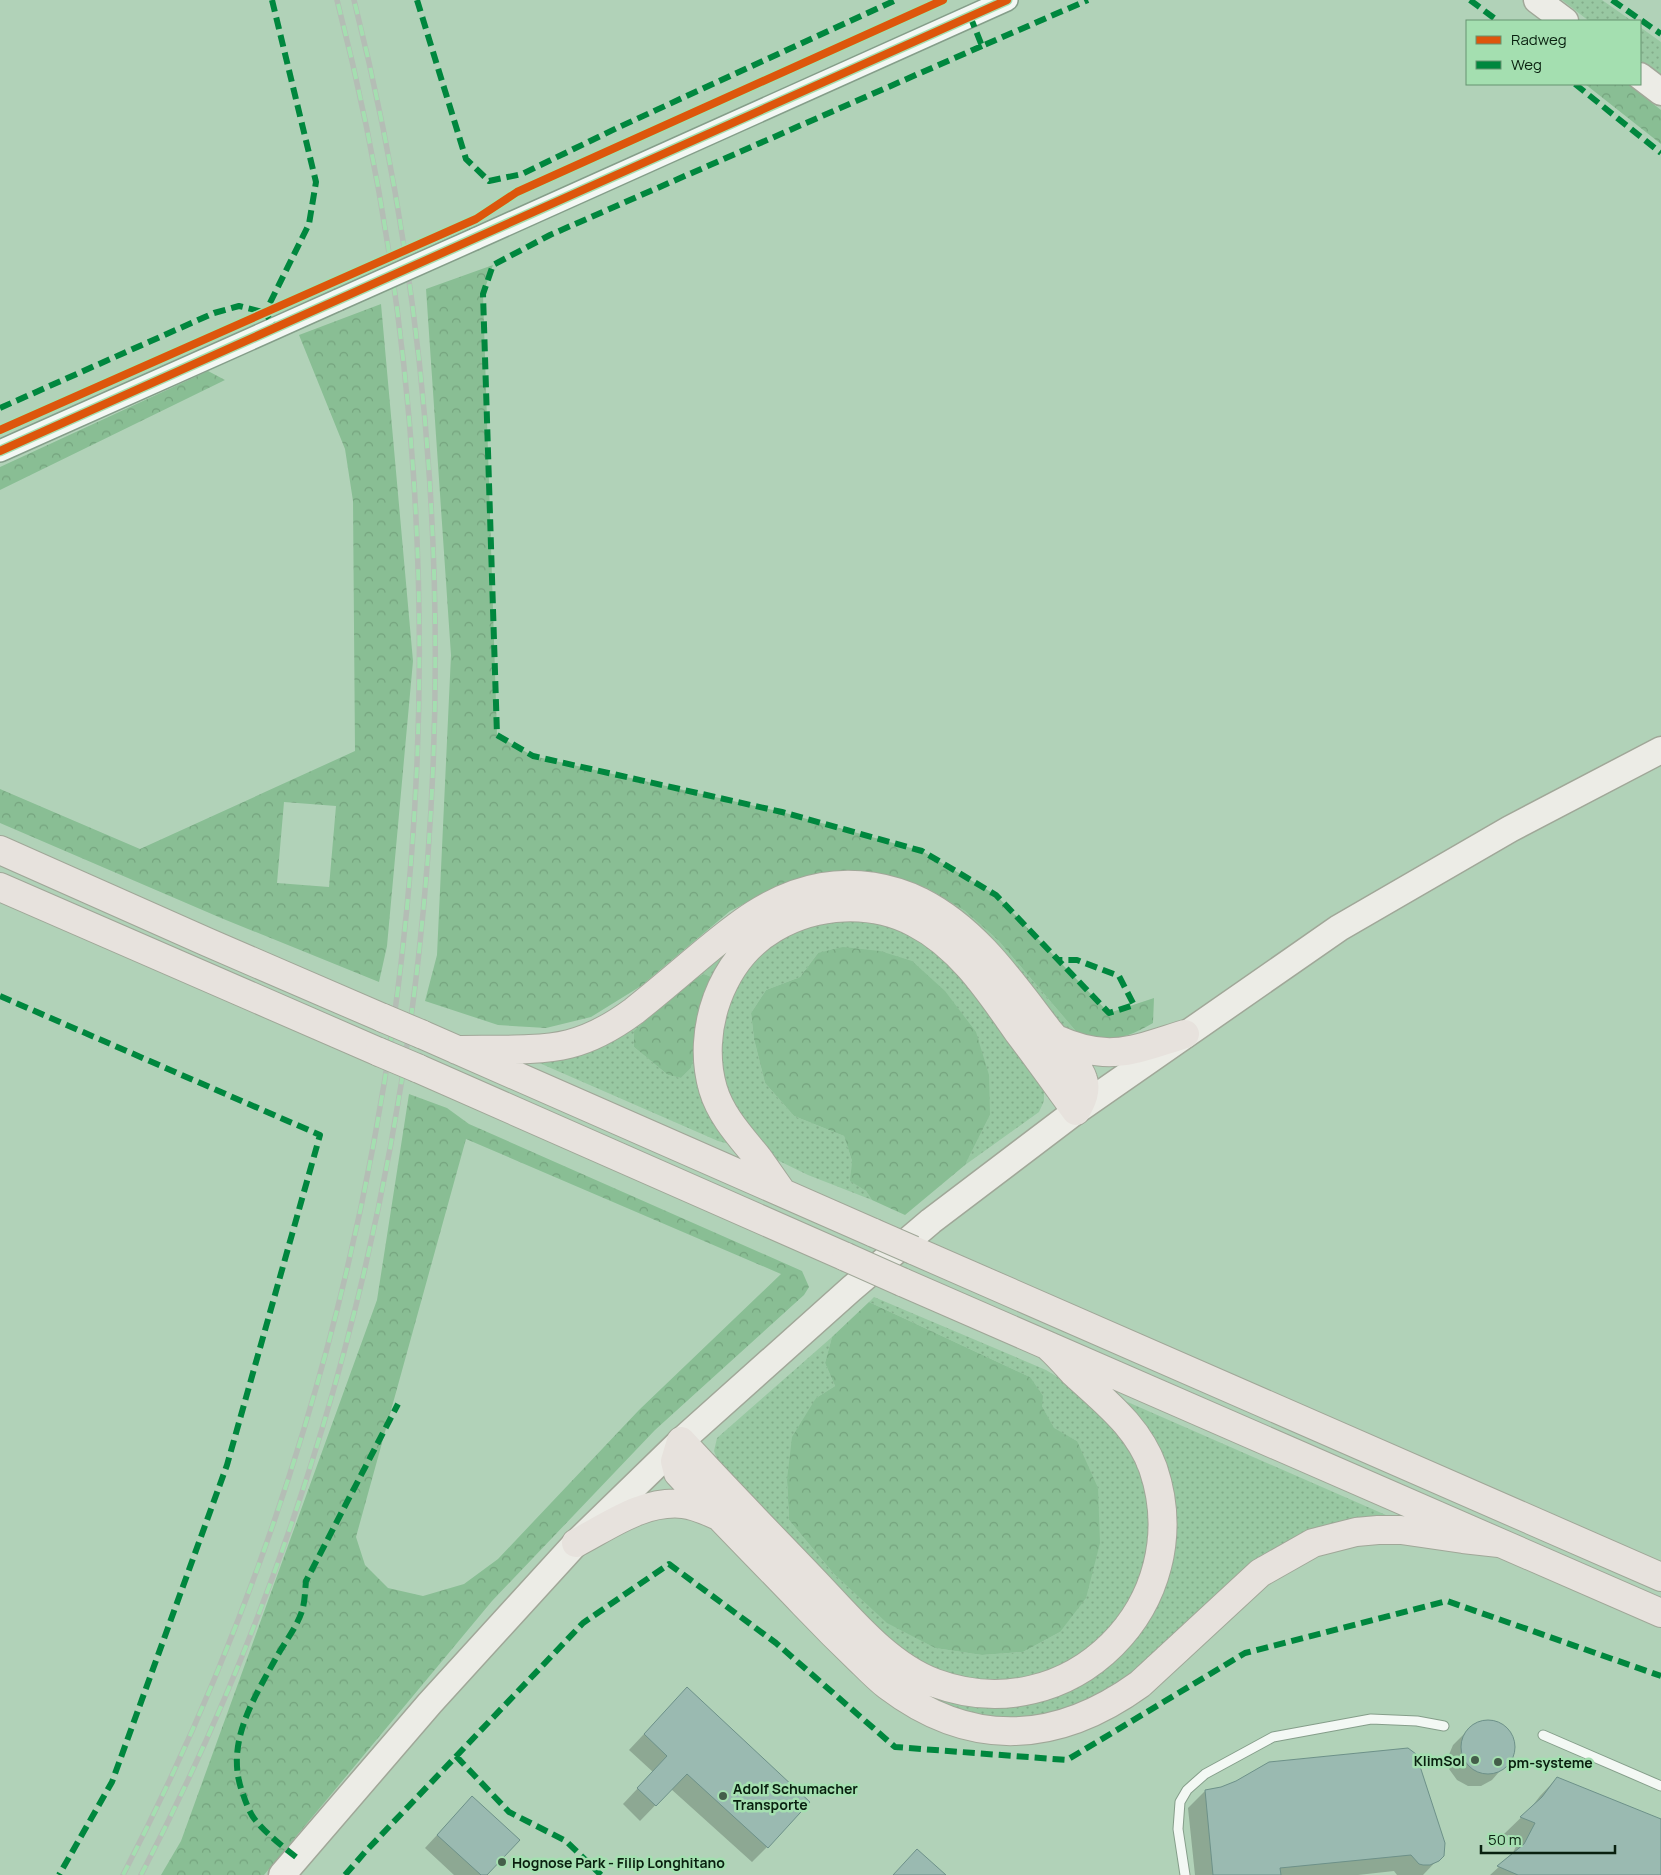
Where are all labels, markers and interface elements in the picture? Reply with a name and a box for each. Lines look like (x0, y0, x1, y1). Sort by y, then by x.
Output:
legend (1466, 20, 1641, 85)
text: Radweg (1511, 29, 1567, 50)
text: Weg (1511, 54, 1542, 75)
place label: KlimSol (1414, 1751, 1465, 1770)
place label: pm-systeme (1508, 1753, 1593, 1772)
marker: KlimSol (1469, 1754, 1481, 1766)
marker: pm-systeme (1492, 1756, 1504, 1768)
place label: Adolf Schumacher Transporte (733, 1779, 858, 1814)
marker: Adolf Schumacher Transporte (717, 1790, 729, 1802)
scale bar (1481, 1822, 1615, 1854)
text: 50 m (1488, 1829, 1522, 1850)
place label: Hognose Park - Filip Longhitano (512, 1853, 725, 1872)
marker: Hognose Park - Filip Longhitano (496, 1856, 508, 1868)

